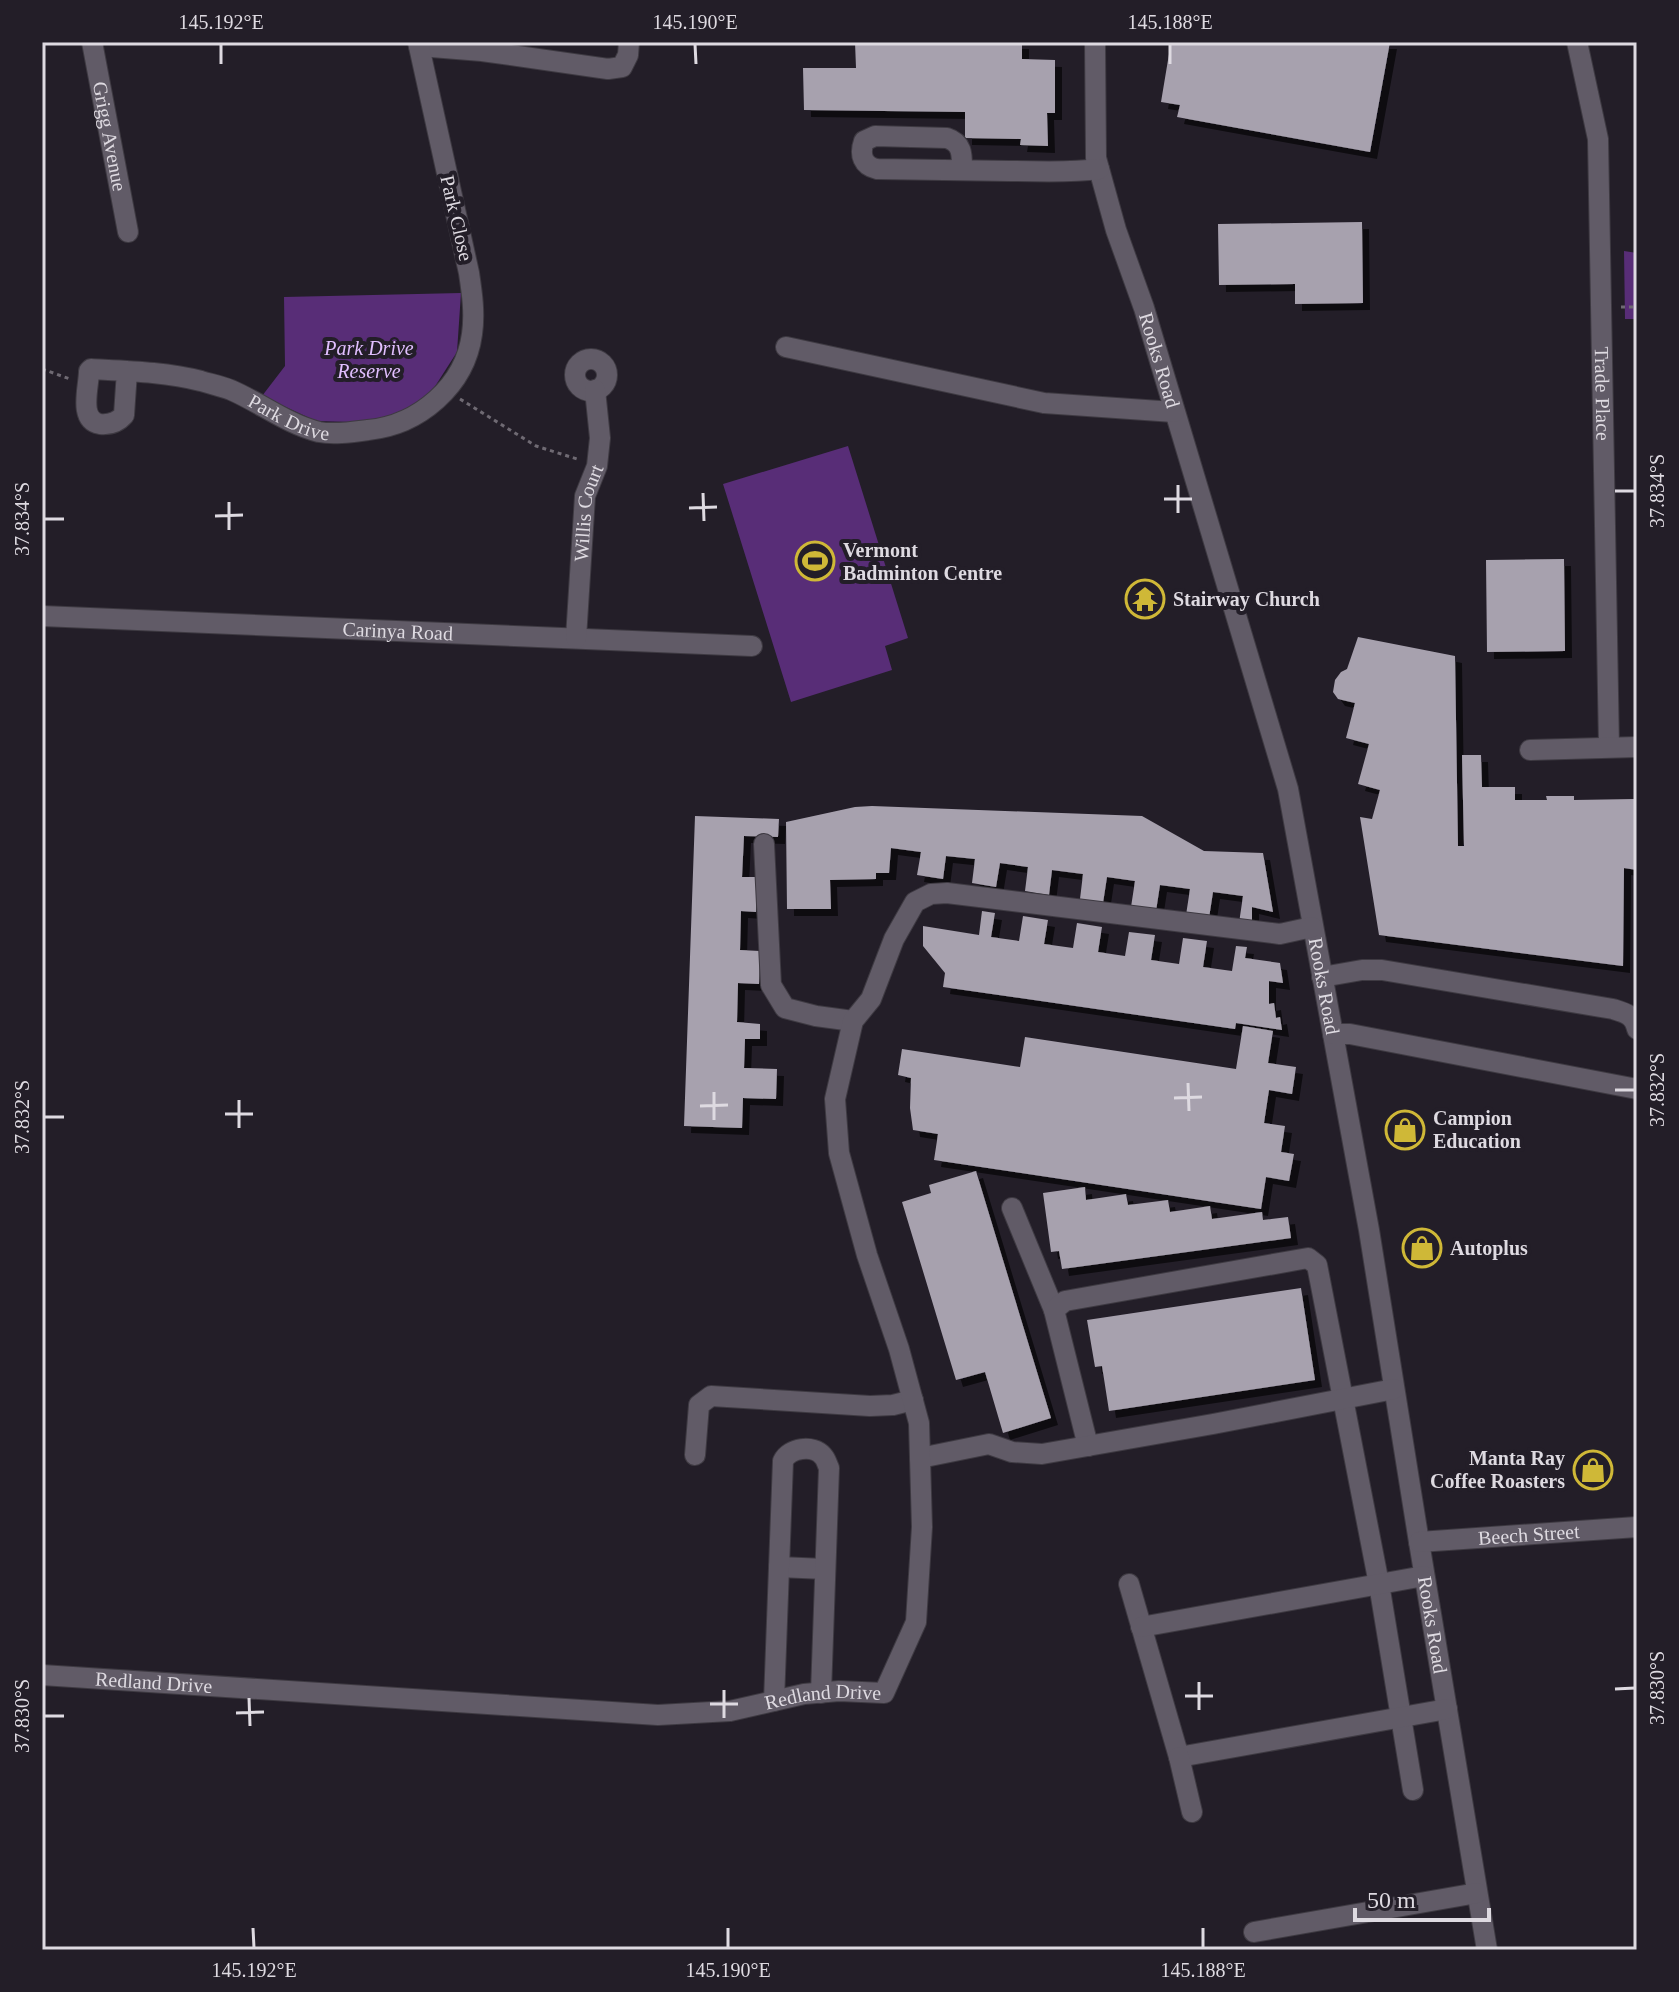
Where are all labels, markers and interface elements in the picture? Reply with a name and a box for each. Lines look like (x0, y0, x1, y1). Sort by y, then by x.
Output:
text: 145.192°E (178, 11, 264, 33)
text: 145.190°E (652, 11, 738, 33)
text: 145.188°E (1127, 11, 1213, 33)
street label: Grigg Avenue (89, 80, 131, 193)
street label: Park Close (436, 173, 478, 263)
street label: Rooks Road (1135, 310, 1184, 410)
park label: Park Drive Reserve (323, 337, 414, 382)
street label: Trade Place (1591, 346, 1614, 441)
street label: Park Drive (245, 390, 331, 444)
text: 37.834°S (1646, 454, 1668, 528)
street label: Willis Court (570, 461, 608, 562)
text: 37.834°S (11, 482, 33, 556)
place label: Vermont Badminton Centre (843, 539, 1002, 584)
sports icon: Vermont Badminton Centre (794, 540, 836, 582)
temple icon: Stairway Church (1124, 578, 1166, 620)
place label: Stairway Church (1173, 588, 1320, 611)
street label: Carinya Road (342, 618, 453, 644)
street label: Rooks Road (1304, 936, 1344, 1036)
text: 37.832°S (1646, 1053, 1668, 1127)
text: 37.832°S (11, 1080, 33, 1154)
place label: Campion Education (1433, 1107, 1521, 1152)
shop icon: Campion Education (1384, 1109, 1426, 1151)
shop icon: Autoplus (1401, 1227, 1443, 1269)
place label: Autoplus (1450, 1237, 1528, 1260)
place label: Manta Ray Coffee Roasters (1430, 1447, 1565, 1492)
shop icon: Manta Ray Coffee Roasters (1572, 1449, 1614, 1491)
street label: Beech Street (1477, 1520, 1581, 1549)
street label: Rooks Road (1414, 1574, 1452, 1675)
text: 37.830°S (1646, 1651, 1668, 1725)
street label: Redland Drive (95, 1667, 213, 1697)
text: 37.830°S (11, 1679, 33, 1753)
street label: Redland Drive (763, 1680, 882, 1714)
scale bar (1355, 1872, 1489, 1922)
text: 50 m (1367, 1887, 1416, 1913)
text: 145.192°E (211, 1959, 297, 1981)
text: 145.190°E (685, 1959, 771, 1981)
text: 145.188°E (1160, 1959, 1246, 1981)

